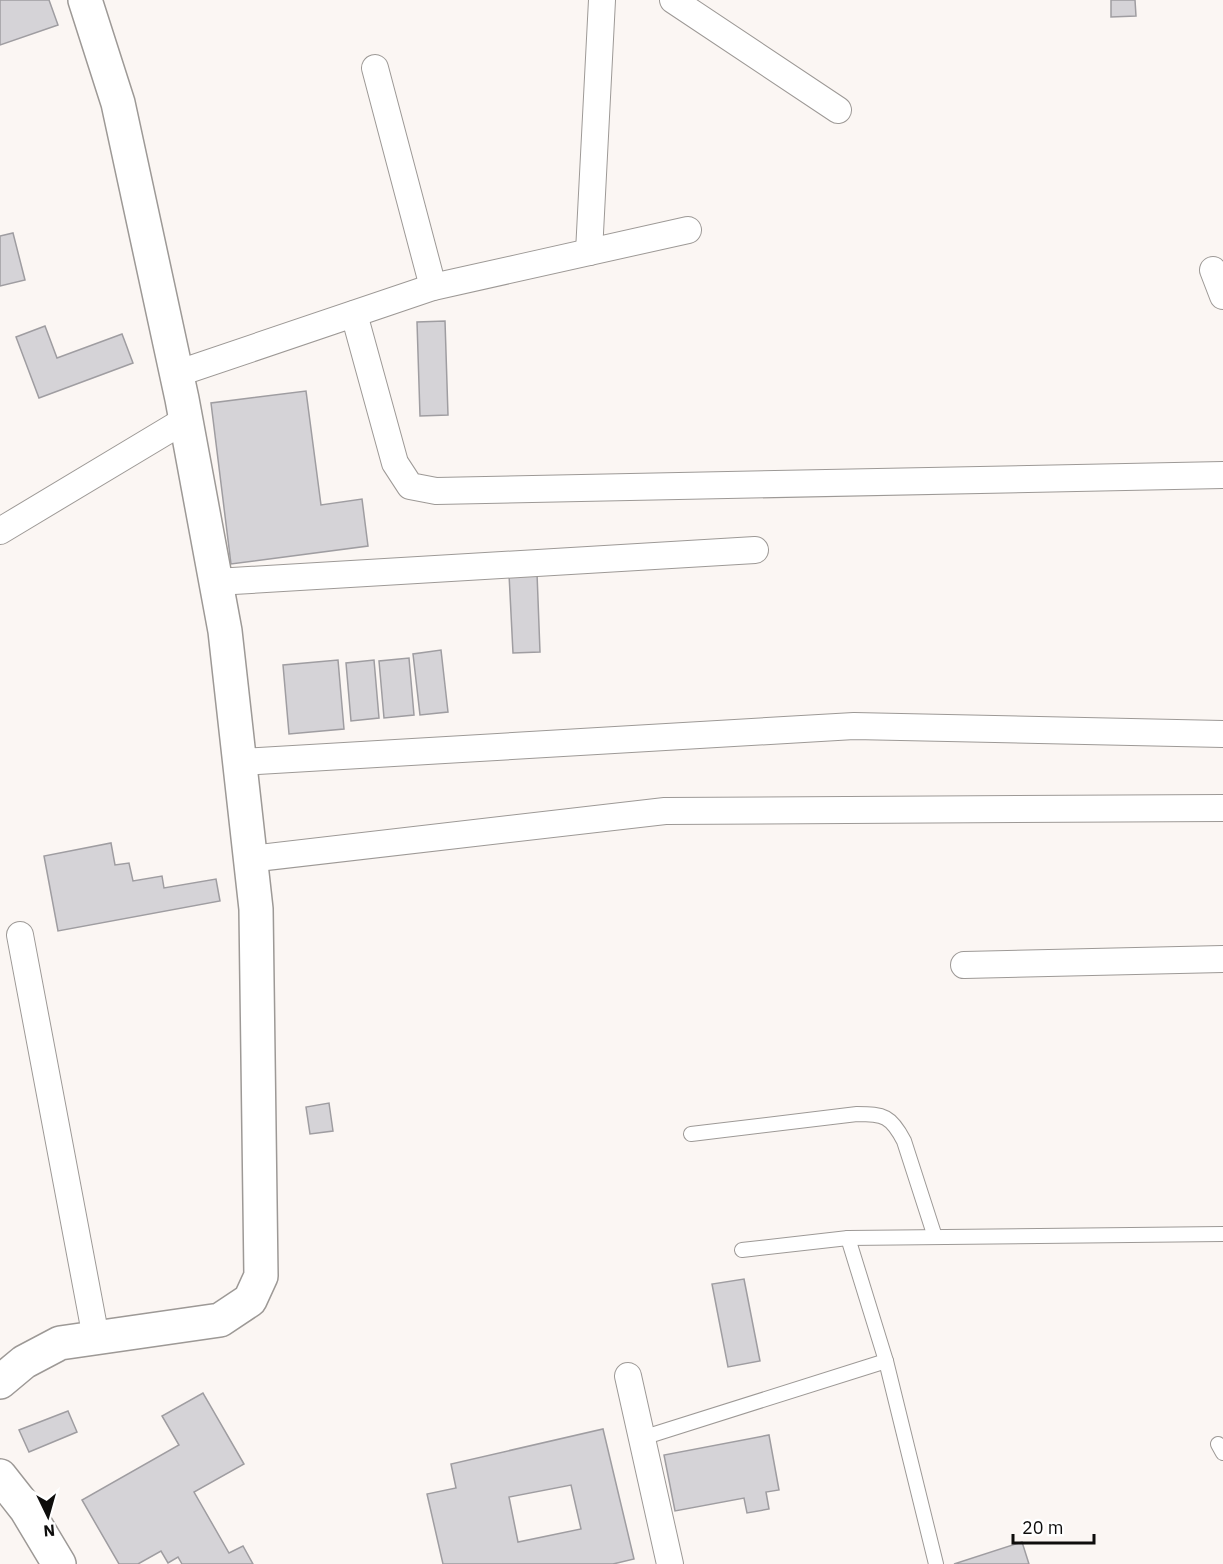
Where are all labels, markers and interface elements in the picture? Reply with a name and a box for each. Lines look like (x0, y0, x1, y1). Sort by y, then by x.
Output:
north arrow (18, 1486, 78, 1546)
scale bar (1013, 1507, 1094, 1545)
text: 20 m (1022, 1516, 1064, 1539)
text: N (43, 1520, 56, 1541)

